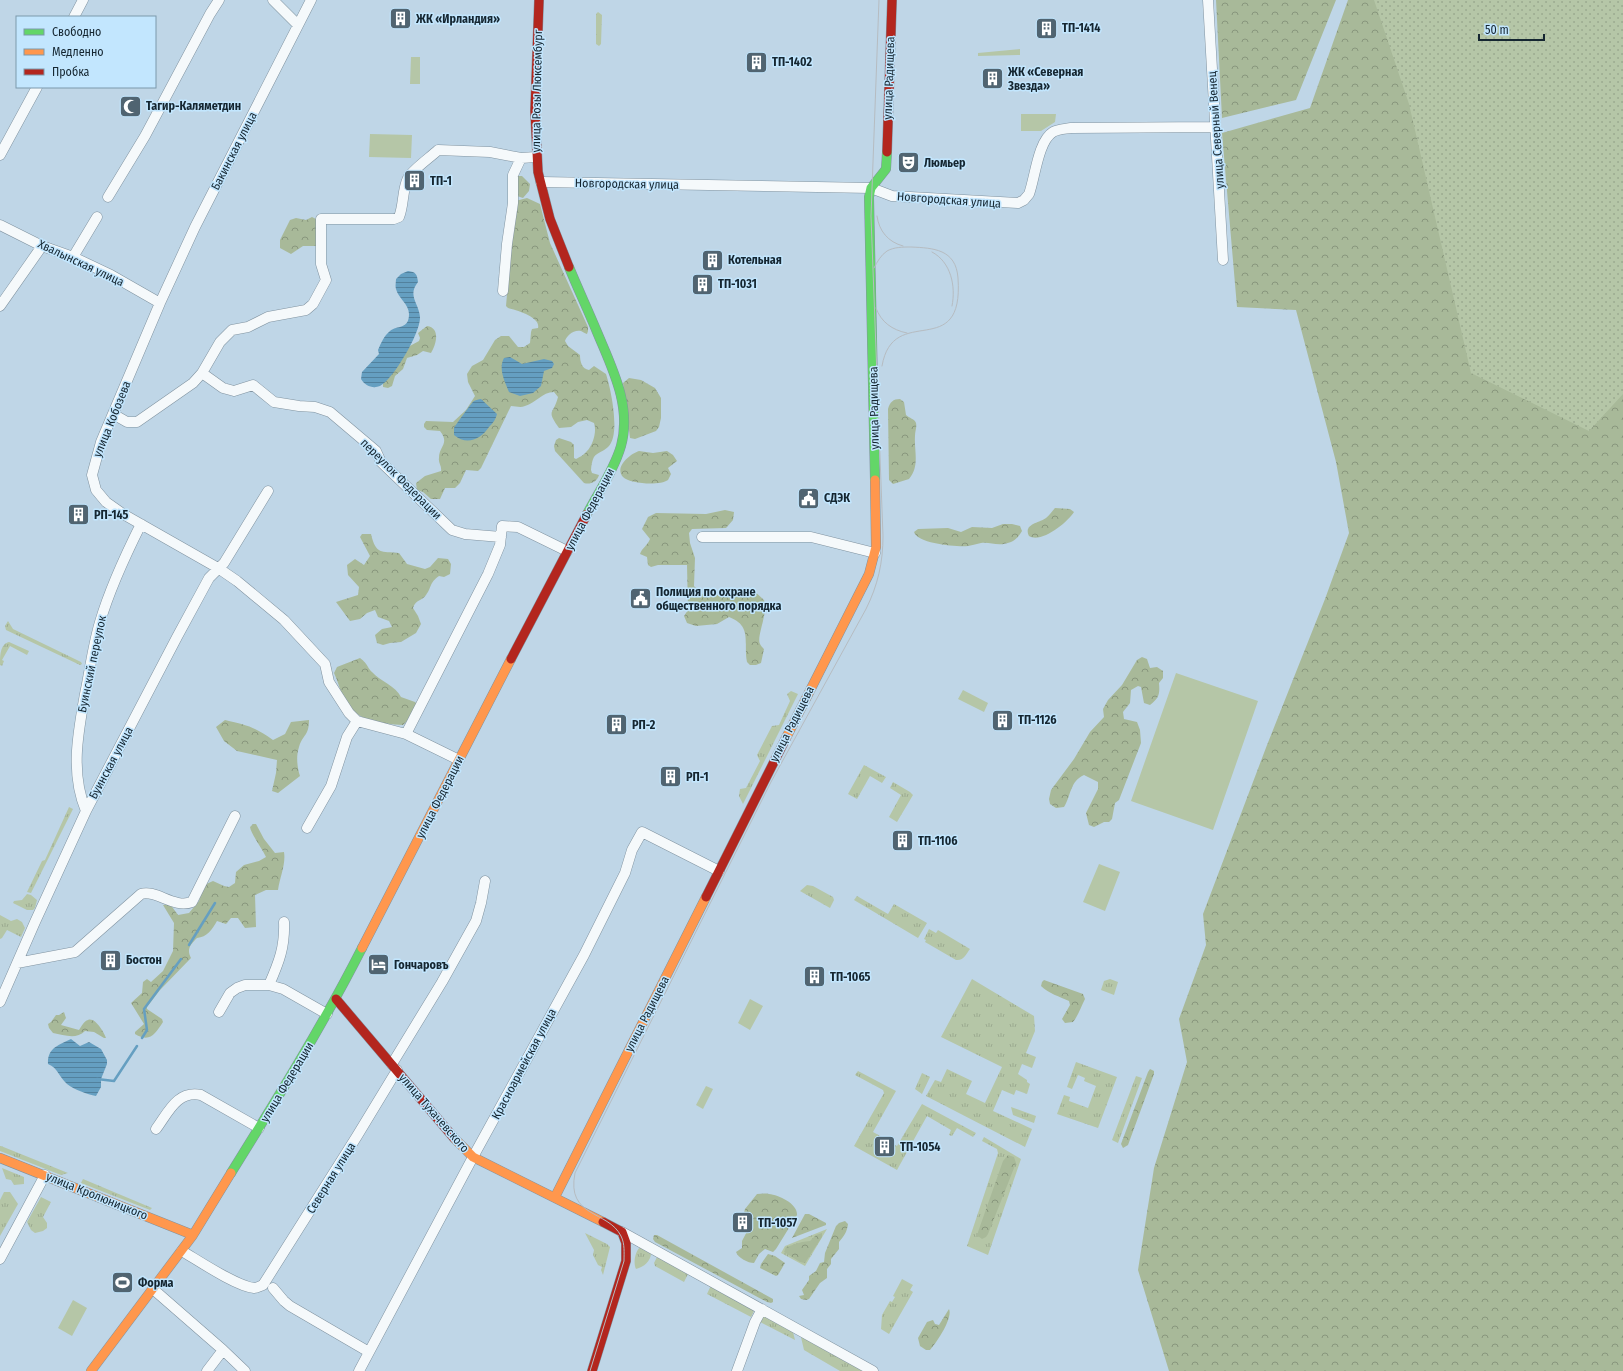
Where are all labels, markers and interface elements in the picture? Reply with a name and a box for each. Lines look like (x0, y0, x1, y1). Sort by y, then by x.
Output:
building icon: ЖК «Ирландия» (387, 6, 413, 32)
place label: ЖК «Ирландия» (415, 12, 500, 26)
building icon: ТП-1414 (1034, 15, 1060, 41)
legend (16, 16, 156, 88)
scale bar (1479, 16, 1544, 42)
place label: ТП-1414 (1062, 21, 1100, 35)
text: 50 m (1485, 23, 1509, 37)
text: Свободно (52, 25, 101, 39)
street label: улица Розы Люксембург (529, 29, 545, 152)
street label: улица Радищева (881, 36, 897, 120)
text: Медленно (52, 45, 104, 59)
building icon: ТП-1402 (744, 49, 770, 75)
place label: ТП-1402 (772, 55, 812, 69)
text: Пробка (52, 65, 90, 79)
place label: ЖК «Северная Звезда» (1007, 65, 1083, 93)
building icon: ЖК «Северная Звезда» (980, 66, 1006, 92)
street label: улица Северный Венец (1205, 70, 1227, 189)
mosque icon: Тагир-Каляметдин (117, 93, 143, 119)
place label: Тагир-Каляметдин (146, 99, 241, 113)
street label: Бакинская улица (208, 109, 260, 192)
theatre icon: Люмьер (896, 150, 922, 176)
place label: Люмьер (924, 156, 966, 170)
building icon: ТП-1 (401, 168, 427, 194)
place label: ТП-1 (430, 174, 452, 188)
street label: Новгородская улица (575, 176, 679, 192)
street label: Новгородская улица (897, 189, 1002, 211)
street label: Хвалынская улица (36, 237, 126, 289)
building icon: Котельная (700, 247, 726, 273)
place label: Котельная (728, 253, 782, 267)
building icon: ТП-1031 (690, 271, 716, 297)
place label: ТП-1031 (718, 277, 757, 291)
street label: улица Радищева (866, 366, 882, 450)
street label: улица Кобозева (90, 379, 134, 459)
street label: переулок Федерации (358, 436, 444, 522)
street label: улица Федерации (562, 466, 618, 552)
public building icon: СДЭК (796, 485, 822, 511)
place label: СДЭК (824, 491, 850, 505)
building icon: РП-145 (66, 502, 92, 528)
place label: РП-145 (94, 508, 129, 522)
place label: Полиция по охране общественного порядка (656, 585, 781, 613)
public building icon: Полиция по охране общественного порядка (627, 586, 653, 612)
street label: Буинский переулок (75, 614, 109, 714)
street label: улица Радищева (767, 684, 817, 764)
building icon: ТП-1126 (990, 707, 1016, 733)
building icon: РП-2 (603, 712, 629, 738)
place label: ТП-1126 (1018, 713, 1057, 727)
place label: РП-2 (632, 718, 656, 732)
street label: Буинская улица (86, 724, 136, 801)
street label: улица Федерации (413, 753, 467, 841)
building icon: РП-1 (658, 764, 684, 790)
place label: РП-1 (686, 770, 708, 784)
building icon: ТП-1106 (889, 828, 915, 854)
place label: ТП-1106 (918, 834, 958, 848)
building icon: Бостон (97, 947, 123, 973)
hotel icon: Гончаровъ (366, 952, 392, 978)
place label: Бостон (126, 953, 162, 967)
place label: Гончаровъ (394, 958, 449, 972)
building icon: ТП-1065 (802, 964, 828, 990)
place label: ТП-1065 (830, 970, 871, 984)
street label: улица Радищева (622, 974, 672, 1054)
street label: Красноармейская улица (489, 1006, 559, 1122)
street label: улица Федерации (258, 1039, 316, 1125)
street label: улица Тухачевского (396, 1071, 472, 1155)
building icon: ТП-1054 (871, 1134, 897, 1160)
street label: Северная улица (304, 1140, 359, 1216)
place label: ТП-1054 (900, 1140, 940, 1154)
street label: улица Кролюницкого (44, 1169, 150, 1223)
building icon: ТП-1057 (729, 1210, 755, 1236)
place label: ТП-1057 (758, 1216, 797, 1230)
sports icon: Форма (110, 1270, 136, 1296)
place label: Форма (138, 1276, 174, 1290)

